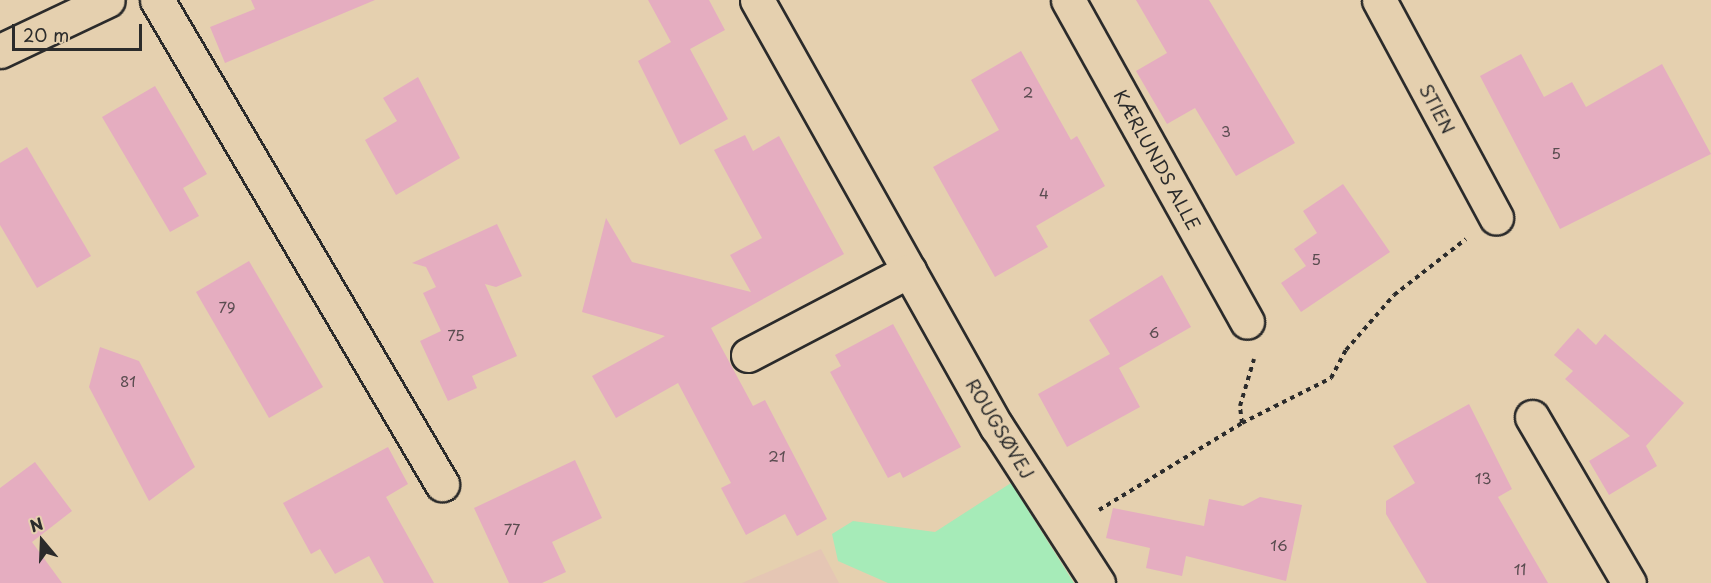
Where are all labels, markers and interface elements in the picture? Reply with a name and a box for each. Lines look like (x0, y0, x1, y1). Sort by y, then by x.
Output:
scale bar (15, 12, 146, 50)
text: 20 m (23, 21, 69, 48)
street label: STIEN (1415, 80, 1459, 138)
house number: 2 (1023, 83, 1033, 101)
street label: KÆRLUNDS ALLE (1110, 87, 1204, 233)
house number: 3 (1221, 122, 1231, 140)
house number: 5 (1551, 144, 1561, 162)
house number: 4 (1039, 184, 1049, 202)
house number: 5 (1311, 250, 1321, 268)
house number: 79 (218, 298, 236, 316)
house number: 6 (1149, 323, 1159, 341)
house number: 75 (447, 326, 465, 344)
house number: 81 (120, 372, 136, 390)
street label: ROUGSØVEJ (962, 375, 1038, 483)
house number: 21 (768, 447, 786, 465)
house number: 13 (1475, 469, 1491, 487)
north arrow (12, 511, 72, 571)
text: N (26, 511, 46, 537)
house number: 77 (504, 520, 520, 538)
house number: 16 (1270, 536, 1288, 554)
house number: 11 (1514, 560, 1526, 578)

